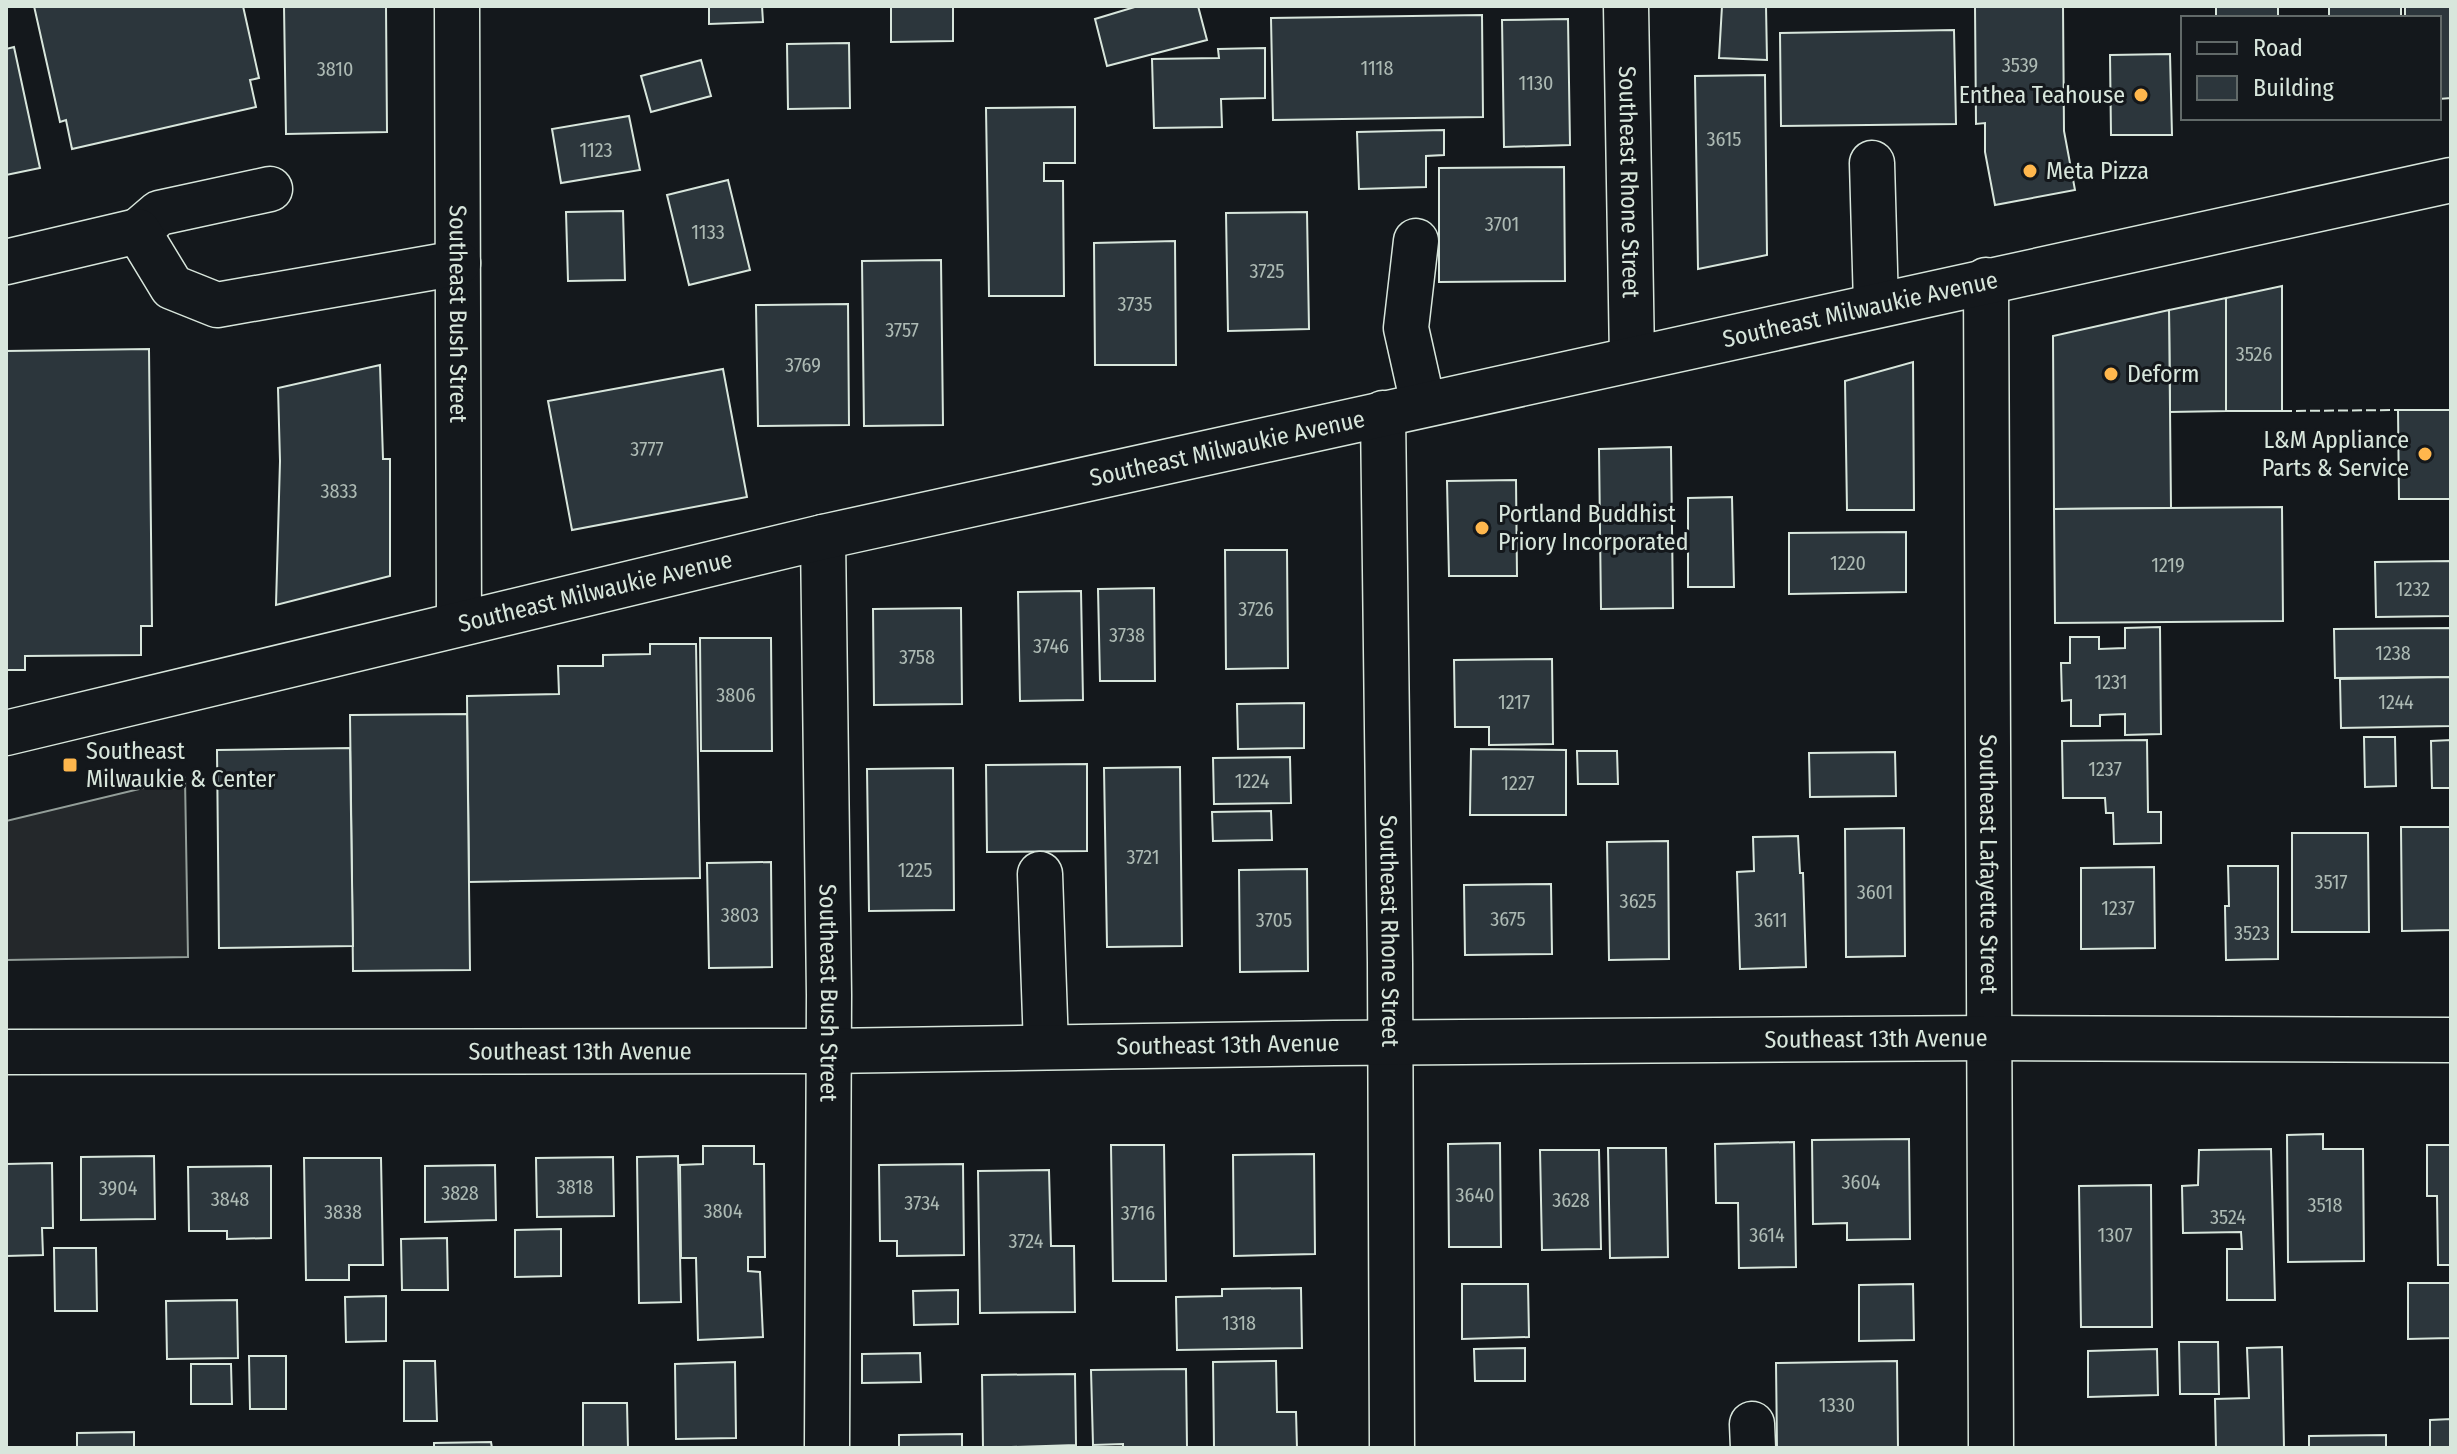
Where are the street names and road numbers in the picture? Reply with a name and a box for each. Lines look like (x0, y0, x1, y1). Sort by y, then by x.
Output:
street label: Southeast Rhone Street (1613, 66, 1645, 298)
street label: Southeast Bush Street (444, 205, 472, 423)
street label: Southeast Milwaukie Avenue (1720, 266, 2000, 353)
street label: Southeast Milwaukie Avenue (1087, 405, 1367, 492)
street label: Southeast Milwaukie Avenue (456, 545, 735, 638)
street label: Southeast Lafayette Street (1974, 734, 2003, 994)
street label: Southeast Rhone Street (1374, 815, 1404, 1047)
street label: Southeast Bush Street (814, 884, 843, 1102)
street label: Southeast 13th Avenue (1764, 1024, 1988, 1054)
street label: Southeast 13th Avenue (1116, 1029, 1340, 1060)
street label: Southeast 13th Avenue (468, 1037, 692, 1065)

